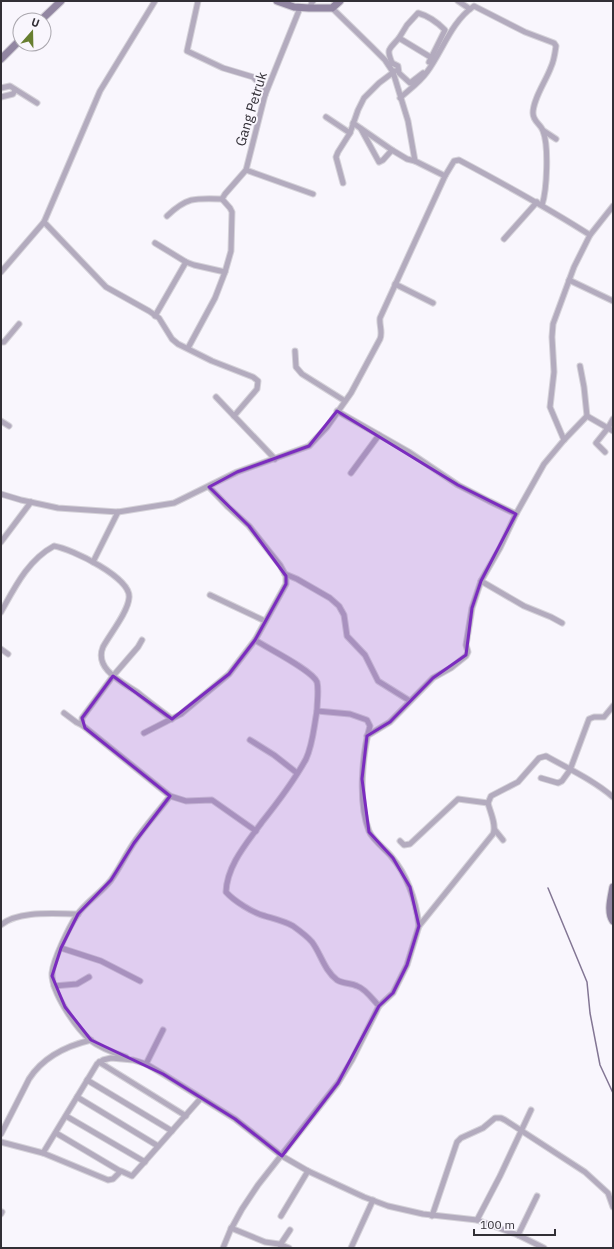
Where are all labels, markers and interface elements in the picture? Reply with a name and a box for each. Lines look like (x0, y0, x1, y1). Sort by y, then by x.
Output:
north arrow (12, 12, 52, 52)
text: U (29, 15, 41, 30)
street label: Gang Petruk (231, 69, 271, 149)
scale bar (474, 1211, 555, 1237)
text: 100 m (480, 1217, 515, 1232)

